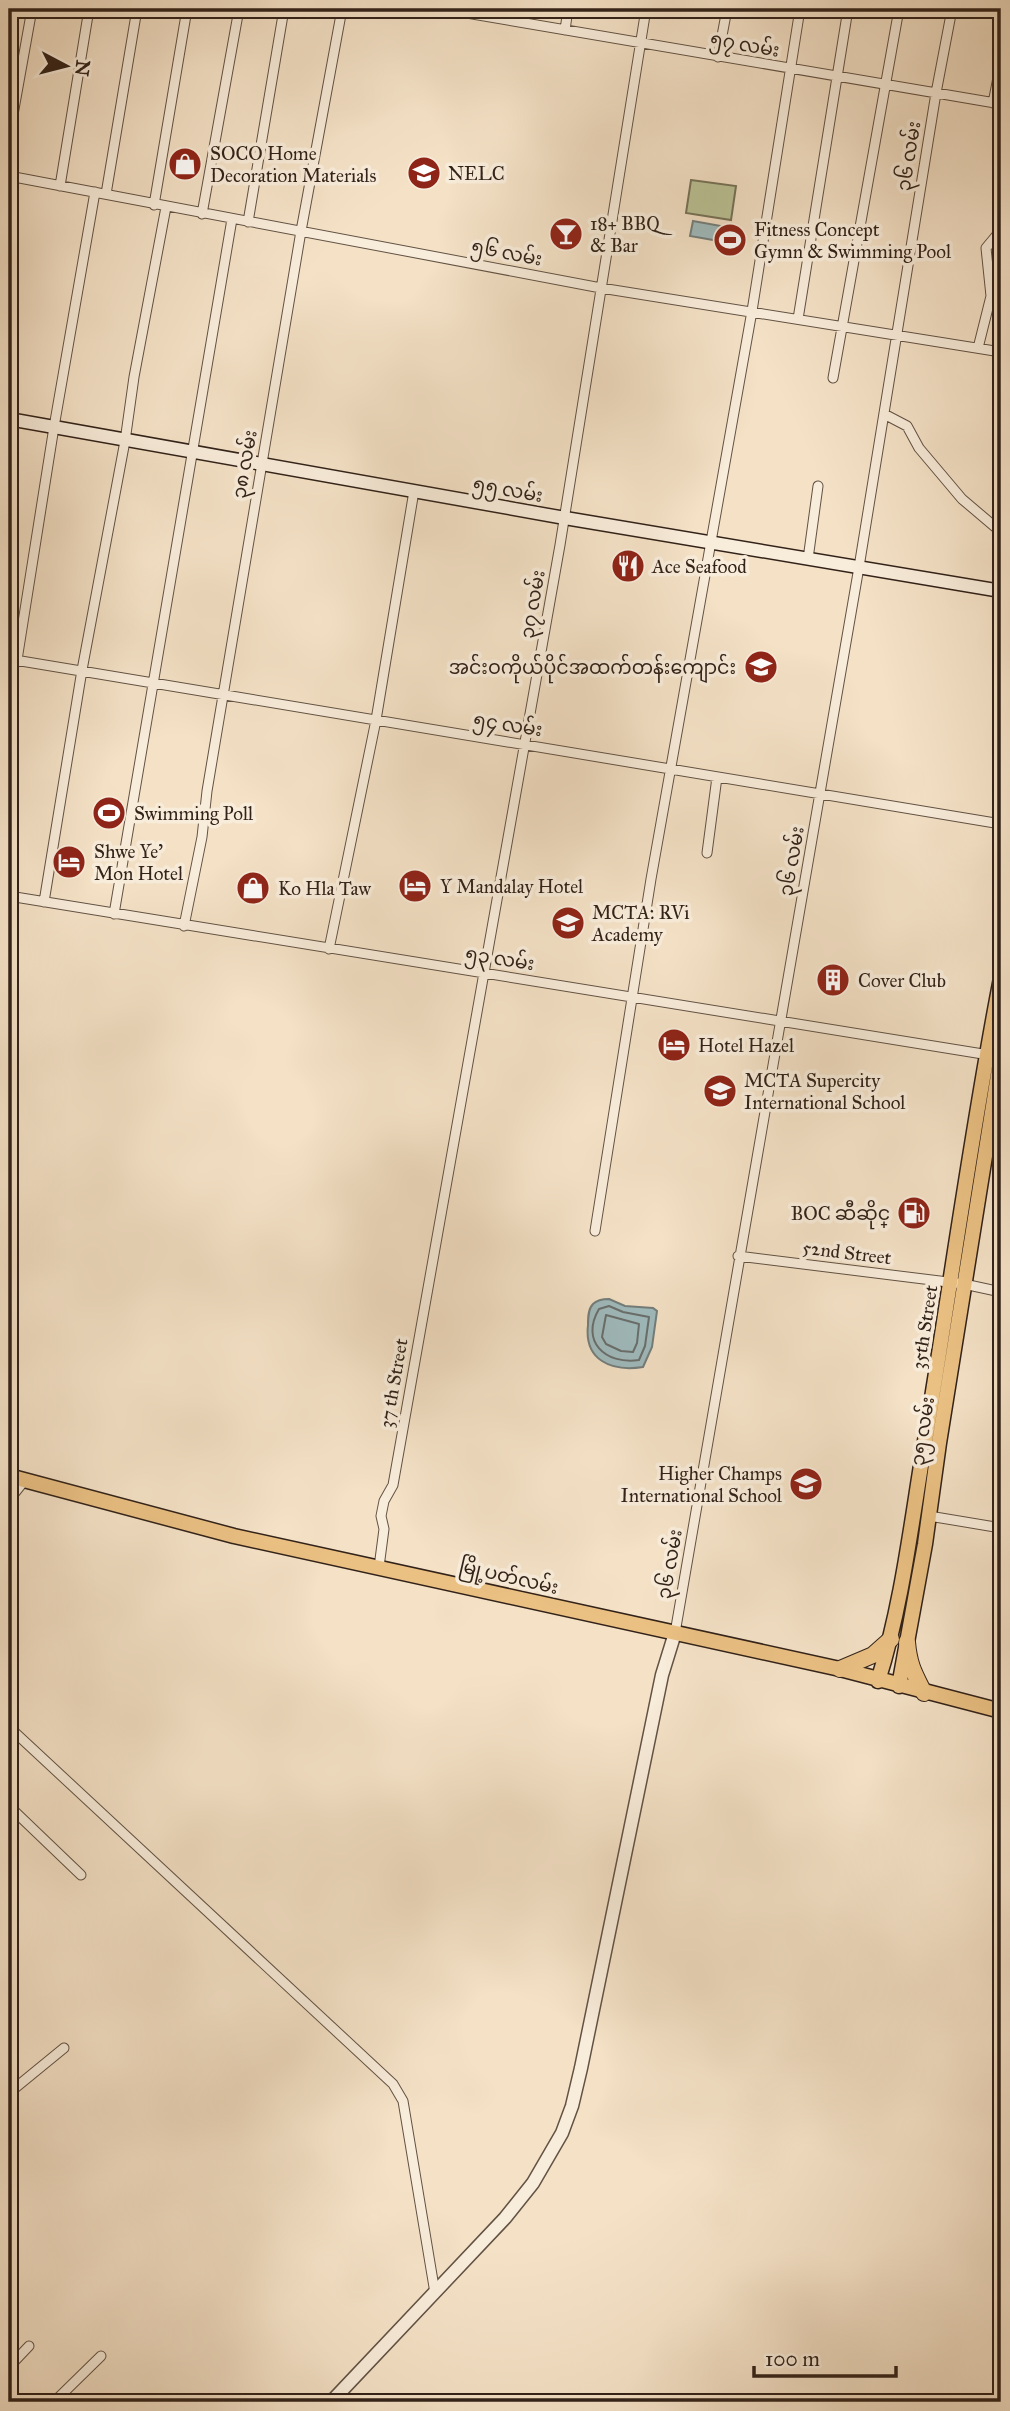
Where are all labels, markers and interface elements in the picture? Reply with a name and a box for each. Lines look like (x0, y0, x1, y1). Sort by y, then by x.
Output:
street label: ၅၇ လမ်း (708, 24, 782, 66)
north arrow (32, 32, 102, 102)
text: N (70, 59, 95, 77)
street label: ၃၆ လမ်း (889, 119, 929, 193)
place label: SOCO Home Decoration Materials (210, 142, 376, 187)
shop icon: SOCO Home Decoration Materials (166, 145, 204, 183)
school or university icon: NELC (405, 154, 443, 192)
place label: NELC (448, 162, 505, 185)
place label: 18+ BBQ & Bar (590, 212, 673, 257)
bar icon: 18+ BBQ & Bar (547, 215, 585, 253)
place label: Fitness Concept Gymn & Swimming Pool (754, 218, 952, 264)
sports icon: Fitness Concept Gymn & Swimming Pool (711, 221, 749, 259)
street label: ၅၆ လမ်း (469, 231, 545, 275)
street label: ၃၈ လမ်း (224, 428, 266, 501)
street label: ၅၅ လမ်း (470, 469, 545, 511)
restaurant icon: Ace Seafood (609, 547, 647, 585)
place label: Ace Seafood (651, 555, 747, 578)
street label: ၃၇ လမ်း (512, 568, 554, 641)
school or university icon: အင်းဝကိုယ်ပိုင်အထက်တန်းကျောင်း (742, 648, 780, 686)
place label: အင်းဝကိုယ်ပိုင်အထက်တန်းကျောင်း (449, 653, 736, 684)
street label: ၅၄ လမ်း (471, 705, 545, 745)
sports icon: Swimming Poll (90, 794, 128, 832)
place label: Swimming Poll (134, 802, 254, 826)
street label: ၃၆ လမ်း (771, 824, 813, 898)
place label: Shwe Ye' Mon Hotel (94, 840, 184, 885)
hotel icon: Shwe Ye' Mon Hotel (50, 843, 88, 881)
hotel icon: Y Mandalay Hotel (396, 867, 434, 905)
shop icon: Ko Hla Taw (234, 869, 272, 907)
place label: Y Mandalay Hotel (440, 875, 584, 898)
place label: Ko Hla Taw (278, 877, 372, 900)
place label: MCTA: RVi Academy (591, 901, 689, 946)
school or university icon: MCTA: RVi Academy (549, 904, 587, 942)
street label: ၅၃ လမ်း (463, 939, 537, 979)
building icon: Cover Club (814, 961, 852, 999)
place label: Cover Club (858, 969, 946, 992)
hotel icon: Hotel Hazel (655, 1026, 693, 1064)
place label: Hotel Hazel (698, 1034, 795, 1057)
place label: MCTA Supercity International School (744, 1069, 906, 1114)
school or university icon: MCTA Supercity International School (701, 1072, 739, 1110)
fuel station icon: BOC ဆီဆိုင္ (895, 1194, 933, 1232)
place label: BOC ဆီဆိုင္ (791, 1199, 890, 1230)
street label: 52nd Street (801, 1236, 893, 1269)
street label: 35th Street (906, 1283, 943, 1371)
street label: 37 th Street (374, 1336, 413, 1430)
street label: ၃၅ လမ်း (903, 1394, 943, 1468)
place label: Higher Champs International School (621, 1462, 783, 1507)
school or university icon: Higher Champs International School (787, 1465, 825, 1503)
street label: ၃၆ လမ်း (649, 1527, 691, 1601)
street label: မြို့ပတ်လမ်း (456, 1551, 561, 1603)
scale bar (754, 2334, 896, 2378)
text: 100 m (765, 2346, 820, 2372)

